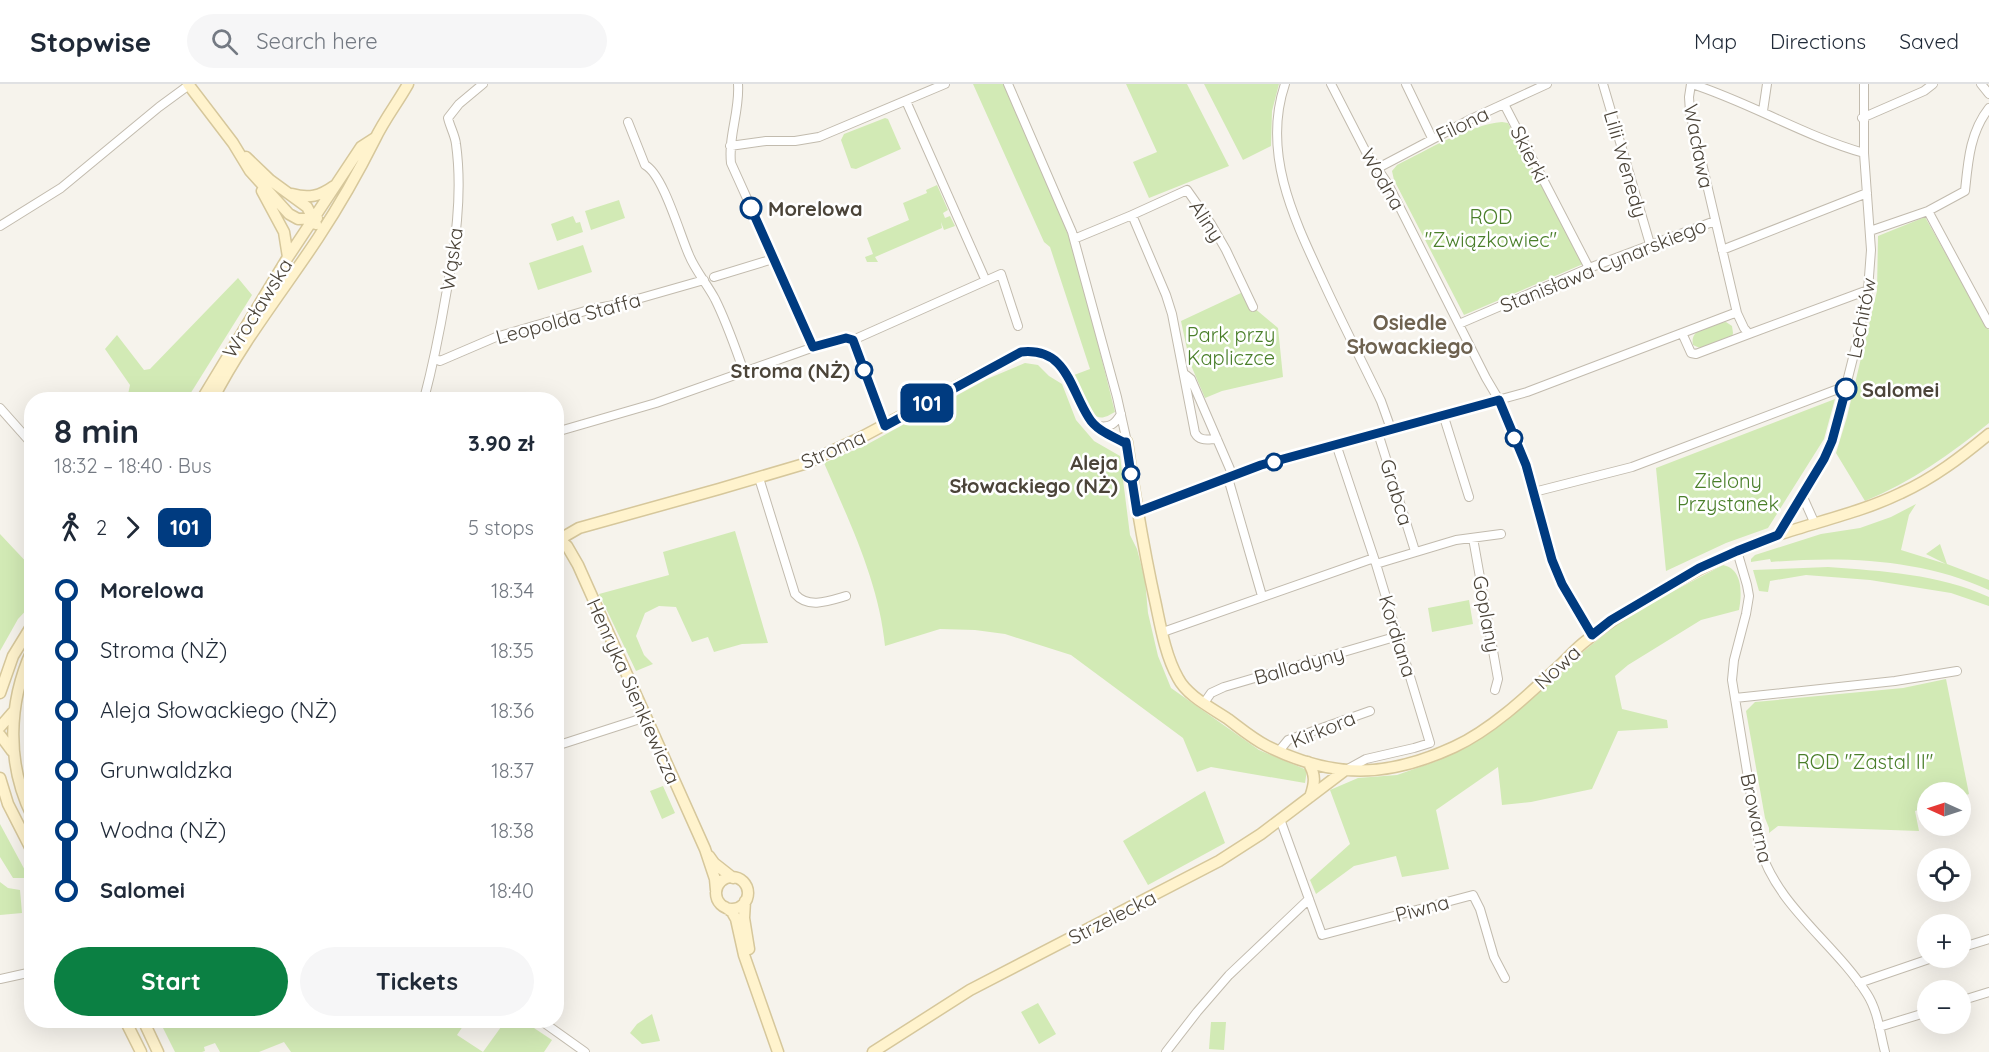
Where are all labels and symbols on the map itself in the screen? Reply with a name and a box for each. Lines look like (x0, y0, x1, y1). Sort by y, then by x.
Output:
street label: Filona (1431, 101, 1493, 147)
street label: Wacława (1679, 102, 1719, 190)
street label: Lilii Wenedy (1599, 108, 1653, 220)
street label: Skierki (1505, 122, 1555, 186)
street label: Wodna (1355, 144, 1411, 214)
street label: Aliny (1184, 195, 1230, 247)
place label: Morelowa (768, 196, 863, 221)
marker: Morelowa (740, 197, 762, 219)
park label: ROD "Związkowiec" (1425, 204, 1557, 252)
street label: Stanisława Cynarskiego (1496, 212, 1710, 318)
street label: Wąska (434, 226, 468, 292)
street label: Wrocławska (217, 254, 297, 362)
street label: Lechitów (1841, 275, 1881, 361)
street label: Leopolda Staffa (493, 287, 643, 349)
district label: Osiedle Słowackiego (1347, 309, 1473, 359)
park label: Park przy Kapliczce (1187, 322, 1275, 370)
place label: Stroma (NŻ) (731, 358, 850, 383)
marker: Stroma (NŻ) (855, 361, 873, 379)
place label: Salomei (1862, 377, 1939, 402)
marker: Salomei (1835, 378, 1857, 400)
line badge: 101 (892, 384, 962, 422)
street label: Stroma (797, 424, 869, 474)
unlabelled marker (1505, 429, 1523, 447)
place label: Aleja Słowackiego (NŻ) (950, 450, 1118, 498)
unlabelled marker (1265, 453, 1283, 471)
street label: Grabca (1375, 456, 1419, 528)
marker: Aleja Słowackiego (NŻ) (1122, 465, 1140, 483)
park label: Zielony Przystanek (1677, 468, 1779, 516)
street label: Goplany (1468, 574, 1506, 654)
street label: Kordiana (1374, 592, 1422, 680)
street label: Henryka Sienkiewicza (582, 594, 686, 788)
street label: Nowa (1529, 639, 1585, 695)
street label: Balladyny (1251, 640, 1347, 690)
street label: Kirkora (1287, 705, 1359, 753)
park label: ROD "Zastal II" (1796, 749, 1934, 774)
street label: Browarna (1735, 771, 1779, 865)
north arrow (1917, 782, 1971, 836)
street label: Strzelecka (1064, 884, 1160, 950)
street label: Piwna (1392, 889, 1452, 927)

